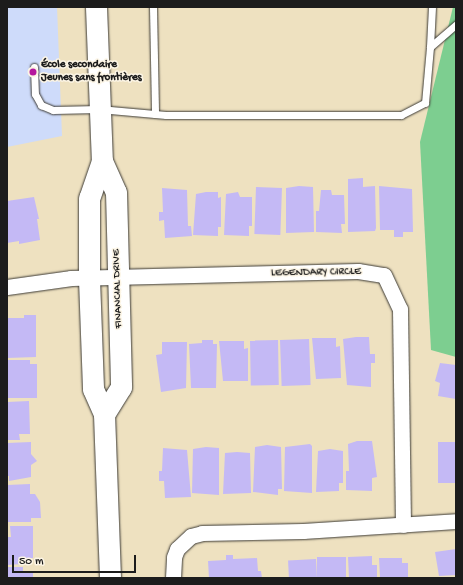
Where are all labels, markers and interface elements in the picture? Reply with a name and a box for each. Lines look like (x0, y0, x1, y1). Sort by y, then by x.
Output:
place label: École secondaire Jeunes sans frontières (41, 59, 142, 85)
marker: École secondaire Jeunes sans frontières (28, 67, 38, 77)
street label: FINANCIAL DRIVE (110, 249, 126, 329)
street label: LEGENDARY CIRCLE (271, 266, 361, 280)
scale bar (14, 547, 138, 573)
text: 50 m (19, 555, 44, 569)

